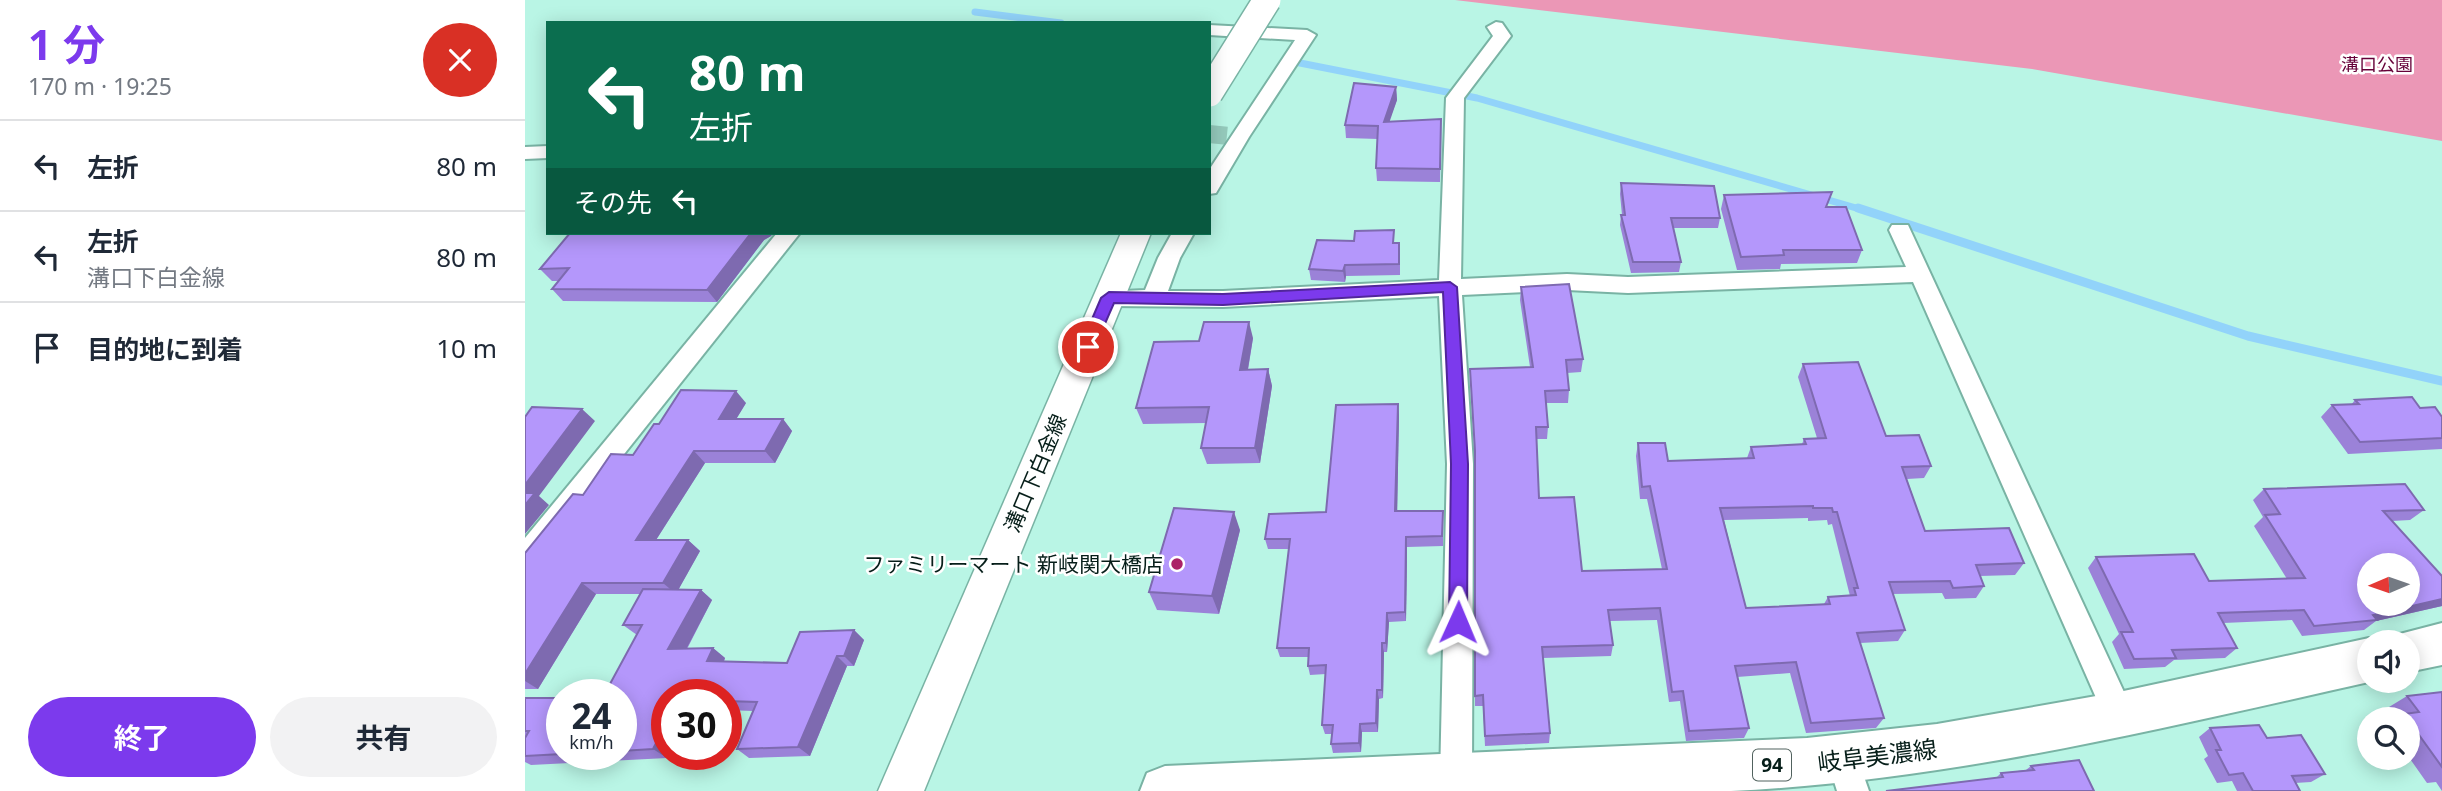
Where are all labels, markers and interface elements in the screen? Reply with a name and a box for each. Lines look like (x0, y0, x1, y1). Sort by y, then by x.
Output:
text: 1 分 (28, 15, 105, 72)
button: close (423, 23, 497, 97)
text: 80 m (689, 39, 806, 105)
icon: left (574, 49, 665, 140)
park label: 溝口公園 (2341, 52, 2413, 76)
text: 170 m · 19:25 (28, 70, 172, 102)
text: 左折 (689, 105, 753, 148)
icon: left (28, 147, 66, 185)
text: 80 m (436, 148, 497, 184)
text: 左折 (87, 149, 139, 185)
icon: left (666, 182, 704, 220)
text: その先 (574, 184, 652, 220)
text: 左折 (87, 223, 139, 259)
icon: left (28, 238, 66, 276)
text: 80 m (436, 239, 497, 275)
text: 溝口下白金線 (87, 261, 225, 293)
pin (1058, 317, 1118, 377)
icon: arrive (1069, 328, 1107, 366)
icon: arrive (28, 329, 66, 367)
text: 10 m (436, 330, 497, 366)
text: 目的地に到着 (87, 331, 243, 367)
street label: 溝口下白金線 (997, 410, 1073, 536)
place label: ファミリーマート 新岐関大橋店 (864, 550, 1163, 578)
north arrow (2357, 553, 2420, 616)
map controls (2357, 553, 2420, 770)
marker: ファミリーマート 新岐関大橋店 (1169, 556, 1185, 572)
position arrow (1421, 585, 1495, 659)
button: sound (2357, 630, 2420, 693)
speed limit sign: 30 (651, 679, 742, 770)
text: 24 (571, 692, 612, 739)
button: 終了 (28, 697, 256, 777)
button: 共有 (270, 697, 497, 777)
button: search (2357, 707, 2420, 770)
text: km/h (569, 730, 614, 754)
street label: 岐阜美濃線 (1815, 731, 1939, 779)
road number: 94 (1753, 750, 1791, 780)

